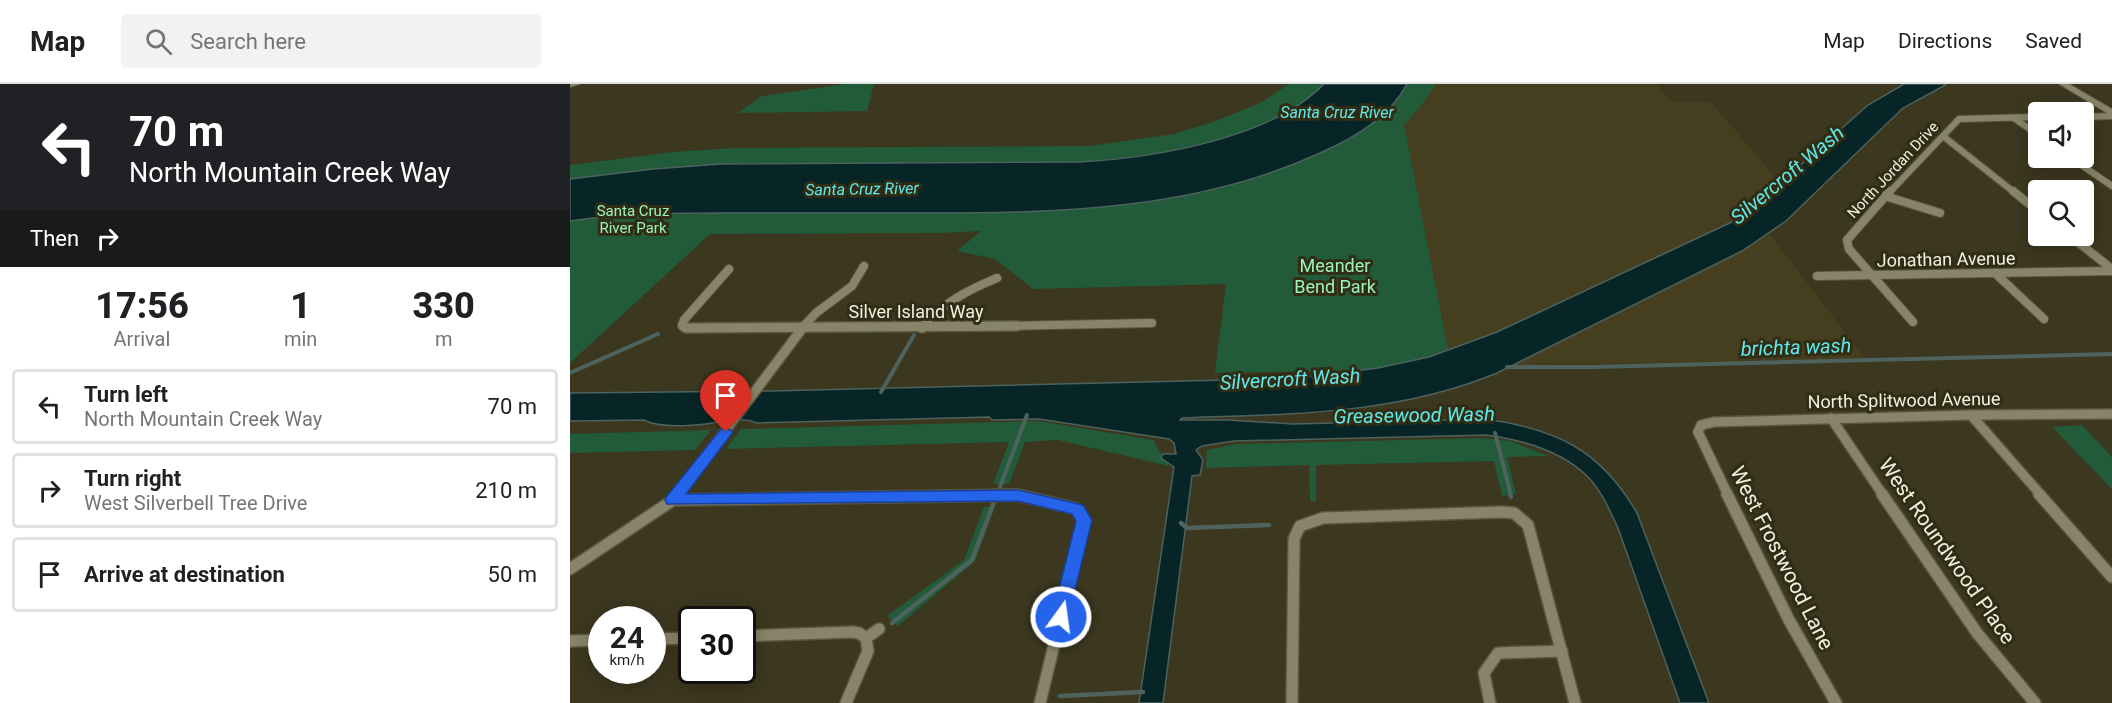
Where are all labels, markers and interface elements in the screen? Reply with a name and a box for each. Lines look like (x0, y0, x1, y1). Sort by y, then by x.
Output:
search box (121, 14, 541, 68)
text: Map (30, 25, 85, 58)
icon: search (142, 25, 175, 58)
text: Search here (190, 29, 306, 54)
text: Map (1823, 29, 1865, 53)
text: Directions (1898, 29, 1992, 53)
text: Saved (2025, 29, 2082, 53)
map controls (2028, 102, 2094, 246)
button: sound (2028, 102, 2094, 168)
water label: Santa Cruz River (1280, 103, 1394, 122)
text: 70 m (129, 107, 224, 156)
icon: left (30, 108, 108, 186)
street label: North Jordan Drive (1844, 118, 1942, 222)
water label: Silvercroft Wash (1725, 121, 1849, 229)
text: North Mountain Creek Way (129, 157, 451, 189)
water label: Santa Cruz River (805, 178, 920, 199)
button: search (2028, 180, 2094, 246)
park label: Santa Cruz River Park (597, 202, 669, 237)
icon: right (91, 222, 124, 255)
text: Then (30, 226, 79, 251)
street label: Jonathan Avenue (1876, 247, 2016, 271)
park label: Meander Bend Park (1294, 255, 1377, 297)
text: 17:56 (95, 285, 189, 327)
text: 1 (290, 285, 311, 327)
text: 330 (413, 285, 475, 327)
street label: Silver Island Way (849, 301, 984, 322)
text: Arrival (114, 327, 170, 351)
text: min (284, 327, 317, 351)
text: m (435, 327, 452, 351)
water label: brichta wash (1740, 333, 1852, 361)
water label: Silvercroft Wash (1219, 363, 1361, 395)
pin (700, 370, 751, 432)
icon: arrive (709, 379, 742, 412)
text: Turn left (84, 382, 168, 407)
street label: North Splitwood Avenue (1807, 388, 2001, 412)
icon: left (33, 390, 66, 423)
text: 70 m (488, 394, 537, 419)
water label: Greasewood Wash (1333, 402, 1495, 428)
text: North Mountain Creek Way (84, 407, 322, 431)
street label: West Roundwood Place (1874, 454, 2020, 648)
street label: West Frostwood Lane (1725, 462, 1839, 654)
text: Turn right (84, 466, 181, 491)
icon: right (33, 474, 66, 507)
text: 210 m (475, 478, 537, 503)
text: West Silverbell Tree Drive (84, 491, 307, 515)
icon: arrive (33, 558, 66, 591)
text: Arrive at destination (84, 562, 285, 587)
text: 50 m (488, 562, 537, 587)
position arrow (1029, 585, 1093, 649)
speed limit sign: 30 (678, 606, 756, 684)
text: 24 (610, 620, 644, 655)
text: km/h (609, 651, 645, 669)

